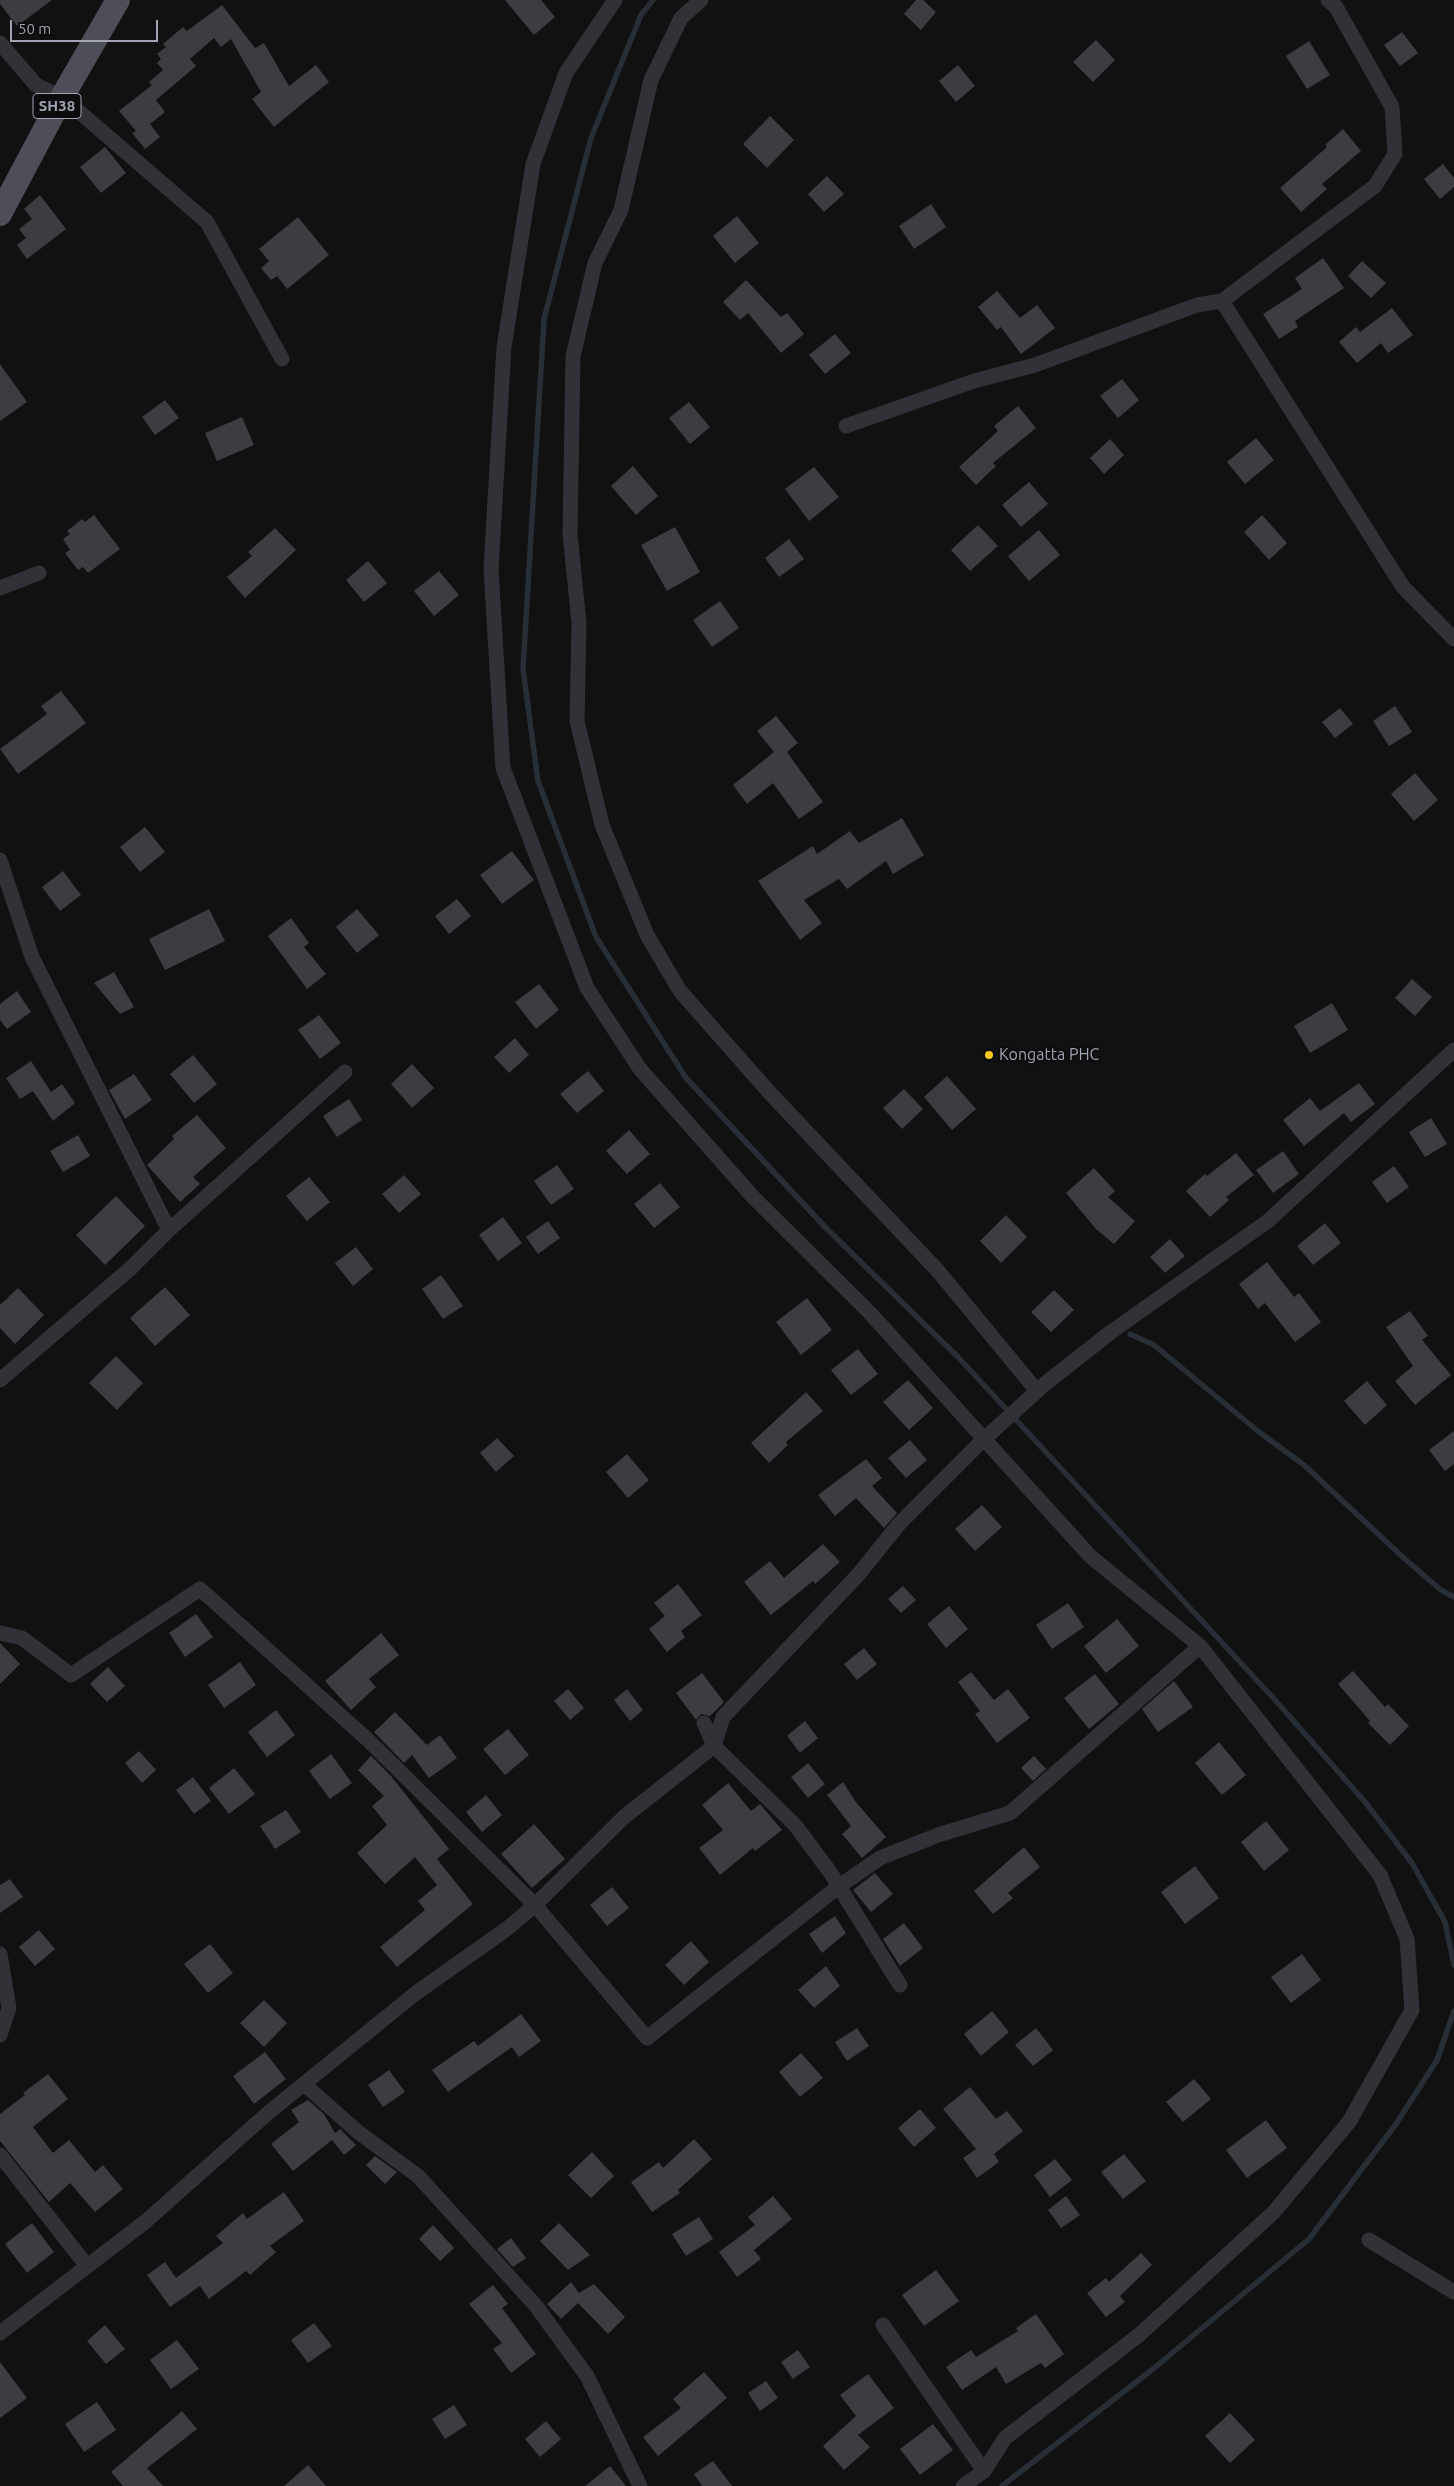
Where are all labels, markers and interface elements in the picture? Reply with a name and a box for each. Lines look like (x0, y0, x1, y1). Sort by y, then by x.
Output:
scale bar (12, 10, 160, 42)
text: 50 m (18, 20, 51, 37)
road number: SH38 (33, 94, 81, 118)
place label: Kongatta PHC (999, 1045, 1099, 1065)
marker: Kongatta PHC (983, 1049, 995, 1061)

